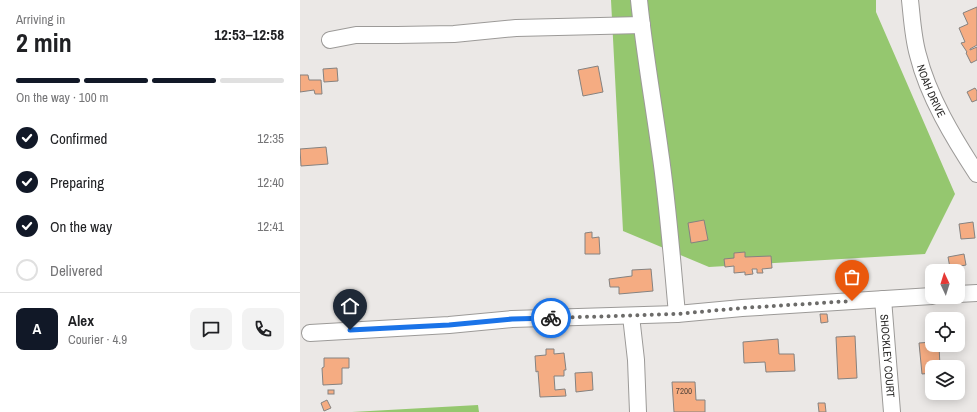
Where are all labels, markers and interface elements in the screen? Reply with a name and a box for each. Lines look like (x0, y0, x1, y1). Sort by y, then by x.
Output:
text: Arriving in (16, 11, 65, 28)
text: 12:53–12:58 (214, 24, 284, 45)
text: 2 min (16, 25, 72, 60)
street label: NOAH DRIVE (914, 63, 949, 120)
text: On the way · 100 m (16, 89, 108, 106)
icon: check (16, 127, 38, 149)
text: Confirmed (50, 128, 107, 149)
text: 12:35 (257, 130, 284, 147)
icon: check (16, 171, 38, 193)
text: Preparing (50, 172, 104, 193)
text: 12:40 (257, 174, 284, 191)
icon: check (16, 215, 38, 237)
text: On the way (50, 216, 112, 237)
text: 12:41 (257, 218, 284, 235)
text: Delivered (50, 260, 103, 281)
pin (835, 260, 869, 301)
north arrow (925, 264, 965, 304)
map controls (925, 264, 965, 400)
icon: bag (841, 266, 863, 288)
pin (333, 289, 367, 330)
icon: home (339, 295, 361, 317)
courier (531, 298, 571, 338)
icon: bike (540, 307, 562, 329)
button: chat (190, 308, 232, 350)
button: phone (242, 308, 284, 350)
text: Alex (68, 310, 94, 331)
button: locate (925, 312, 965, 352)
street label: SHOCKLEY COURT (877, 314, 898, 398)
text: A (33, 318, 41, 339)
text: Courier · 4.9 (68, 331, 127, 348)
button: layers (925, 360, 965, 400)
house number: 7200 (676, 385, 692, 397)

